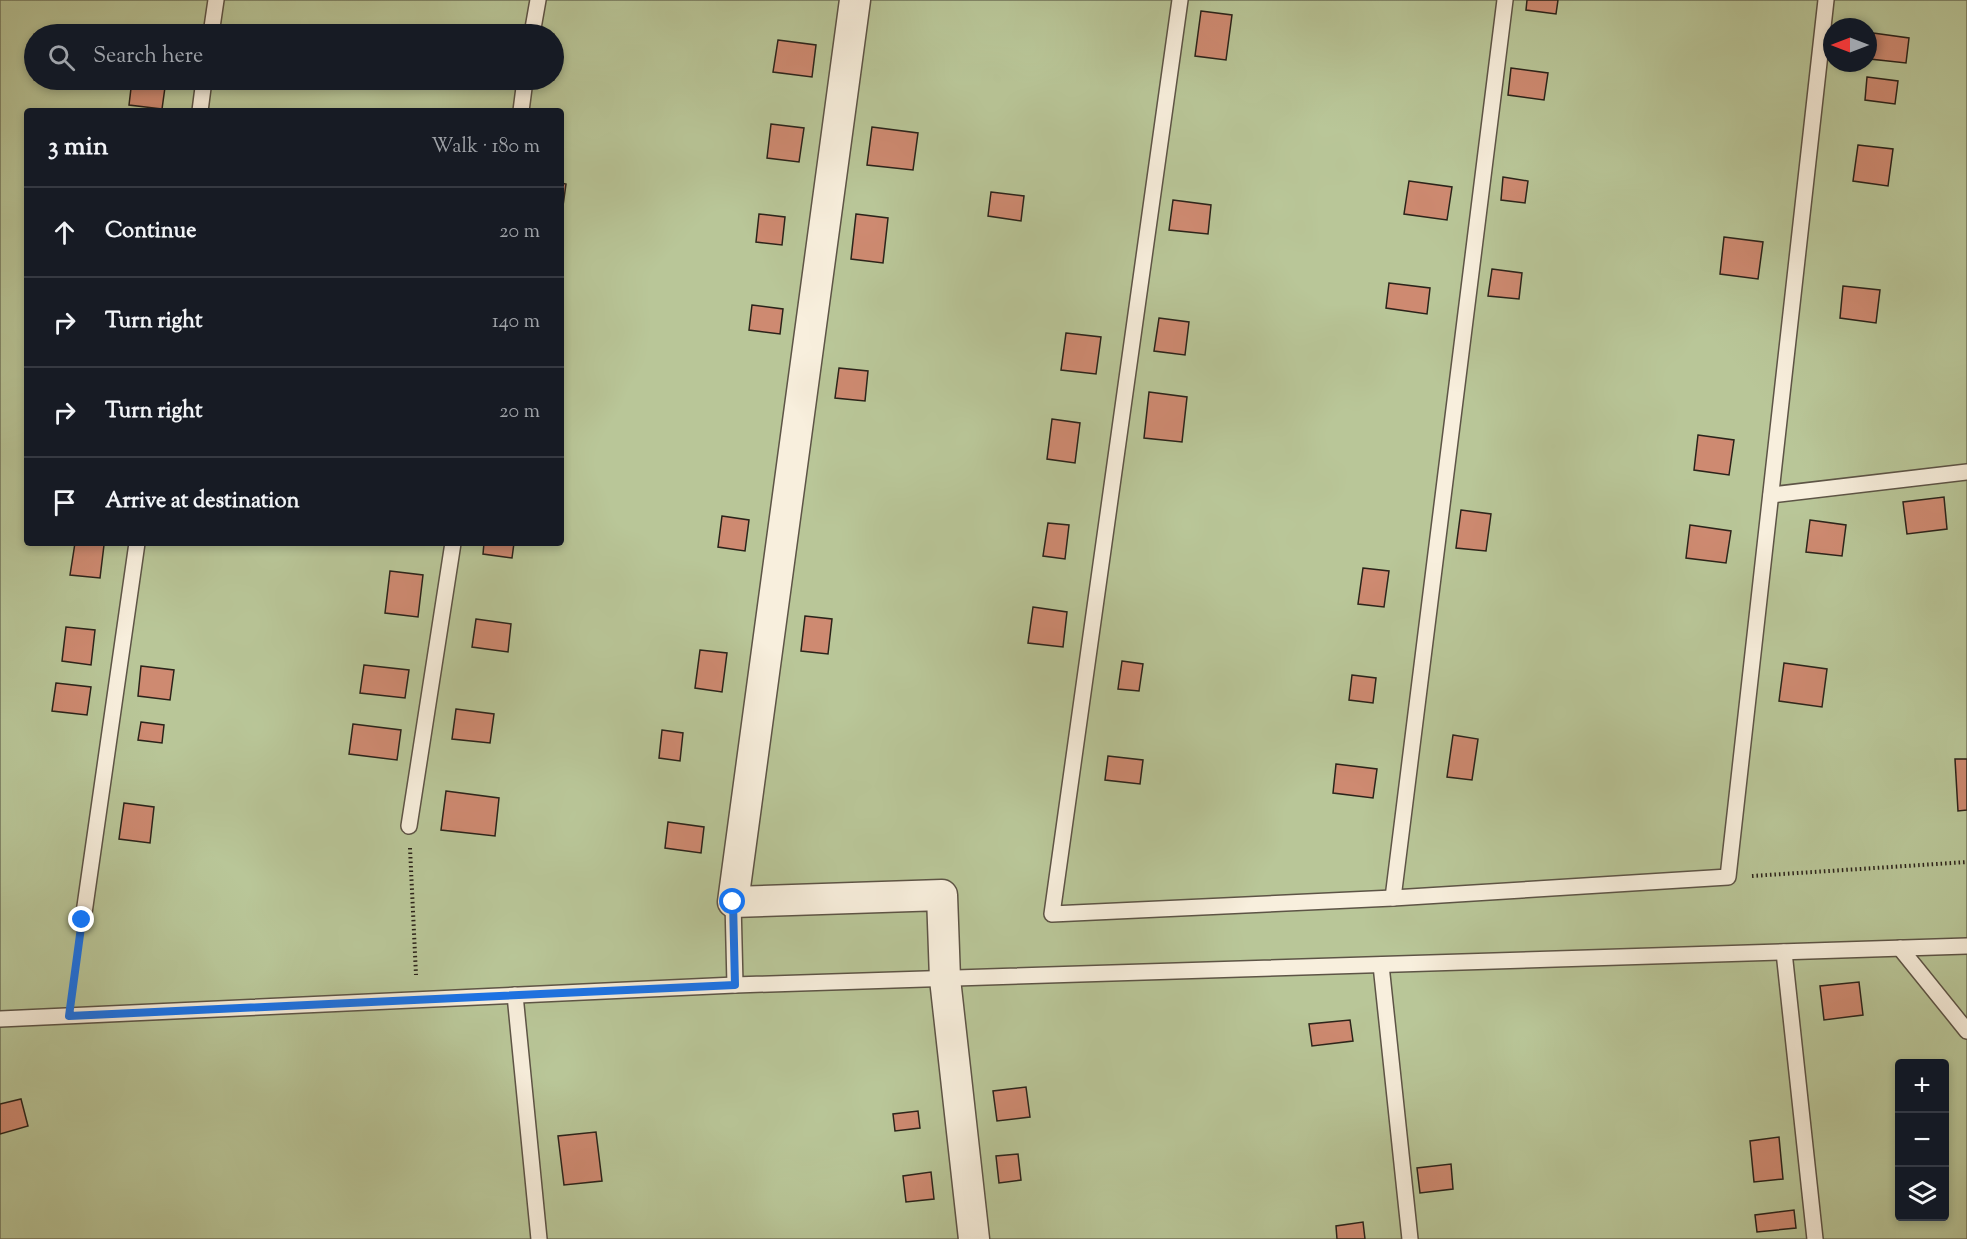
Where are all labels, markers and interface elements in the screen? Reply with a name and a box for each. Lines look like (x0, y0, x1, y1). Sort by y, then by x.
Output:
north arrow (1823, 18, 1877, 72)
search box (24, 24, 564, 90)
icon: search (45, 41, 78, 74)
text: Search here (93, 41, 203, 73)
text: 3 min (48, 129, 108, 166)
text: Walk · 180 m (431, 133, 540, 162)
icon: ahead (48, 216, 81, 249)
text: Continue (105, 216, 196, 248)
text: 20 m (499, 218, 540, 247)
icon: right (48, 306, 81, 339)
text: Turn right (105, 306, 202, 338)
text: 140 m (492, 308, 540, 337)
icon: right (48, 396, 81, 429)
text: Turn right (105, 396, 202, 428)
text: 20 m (499, 398, 540, 427)
icon: arrive (48, 486, 81, 519)
text: Arrive at destination (105, 486, 300, 518)
route start (719, 888, 745, 914)
route end (68, 906, 94, 932)
map controls (1895, 1059, 1949, 1221)
button: + (1895, 1059, 1949, 1113)
button: − (1895, 1113, 1949, 1167)
button: layers (1895, 1167, 1949, 1221)

